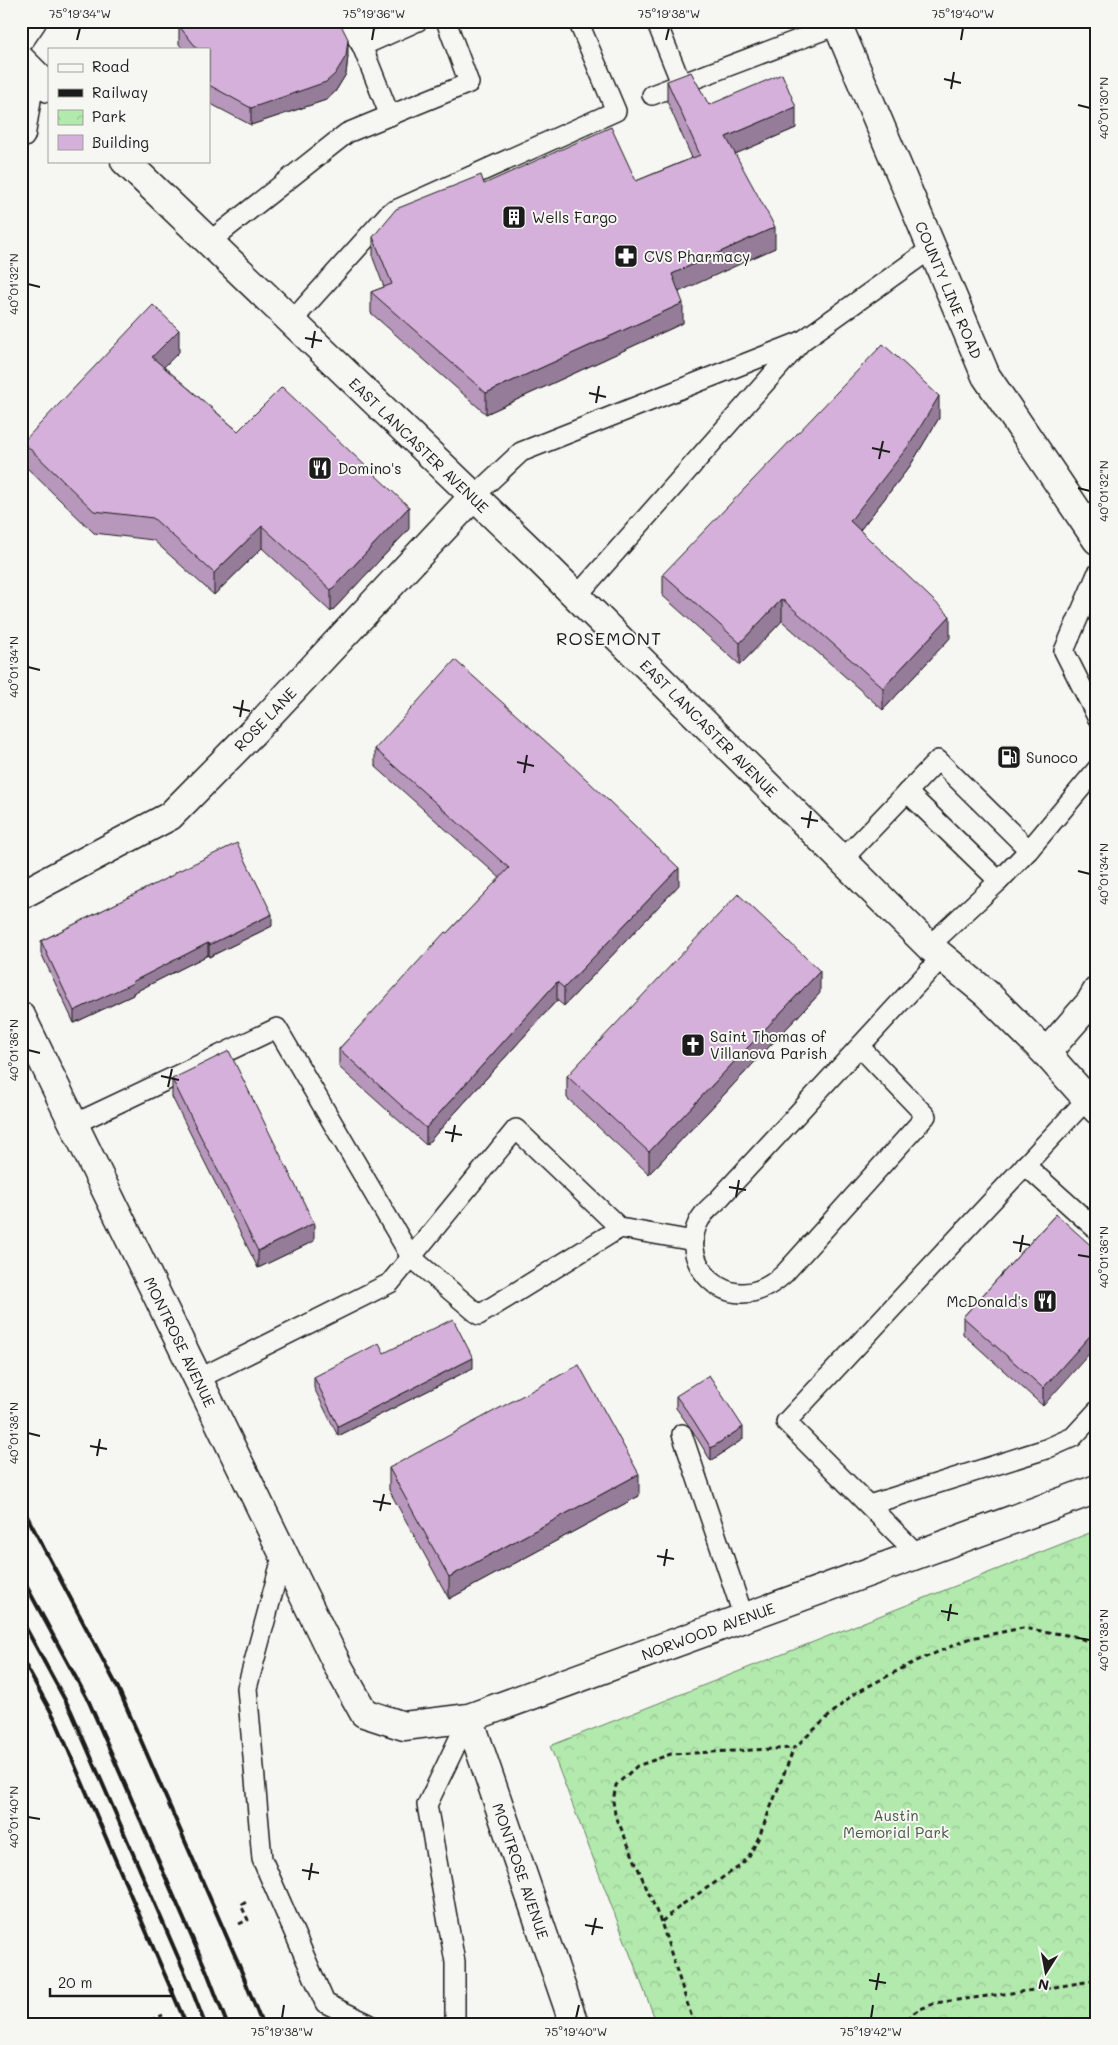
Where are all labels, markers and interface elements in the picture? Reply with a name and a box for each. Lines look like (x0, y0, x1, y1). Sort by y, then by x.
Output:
text: 75°19'34"W (49, 5, 111, 21)
text: 75°19'36"W (343, 5, 405, 21)
text: 75°19'38"W (638, 5, 700, 21)
text: 75°19'40"W (932, 5, 994, 21)
legend (48, 48, 210, 162)
text: Road (92, 56, 129, 76)
text: 40°01'30"N (1095, 77, 1111, 139)
text: Railway (92, 82, 148, 102)
text: Park (92, 106, 126, 126)
text: Building (92, 132, 149, 152)
building icon: Wells Fargo (501, 204, 527, 230)
place label: Wells Fargo (532, 207, 617, 227)
street label: COUNTY LINE ROAD (911, 218, 987, 362)
pharmacy icon: CVS Pharmacy (613, 243, 639, 269)
place label: CVS Pharmacy (644, 246, 750, 266)
text: 40°01'32"N (5, 253, 21, 315)
street label: EAST LANCASTER AVENUE (345, 373, 493, 517)
restaurant icon: Domino's (307, 455, 333, 481)
place label: Domino's (338, 458, 402, 478)
text: 40°01'32"N (1095, 460, 1111, 522)
district label: ROSEMONT (556, 626, 662, 650)
text: 40°01'34"N (5, 636, 21, 698)
street label: EAST LANCASTER AVENUE (636, 655, 782, 801)
street label: ROSE LANE (230, 683, 301, 755)
fuel station icon: Sunoco (996, 744, 1022, 770)
place label: Sunoco (1026, 747, 1078, 767)
text: 40°01'34"N (1095, 843, 1111, 905)
text: 40°01'36"N (5, 1019, 21, 1081)
place label: Saint Thomas of Villanova Parish (710, 1026, 827, 1063)
church icon: Saint Thomas of Villanova Parish (680, 1032, 706, 1058)
text: 40°01'36"N (1095, 1226, 1111, 1288)
street label: MONTROSE AVENUE (140, 1274, 220, 1411)
restaurant icon: McDonald's (1032, 1288, 1058, 1314)
place label: McDonald's (946, 1291, 1028, 1311)
text: 40°01'38"N (5, 1402, 21, 1464)
street label: NORWOOD AVENUE (638, 1597, 778, 1664)
text: 40°01'38"N (1095, 1609, 1111, 1671)
text: 40°01'40"N (5, 1786, 21, 1848)
street label: MONTROSE AVENUE (488, 1800, 554, 1942)
park label: Austin Memorial Park (843, 1805, 949, 1842)
north arrow (1020, 1948, 1070, 1998)
scale bar (50, 1965, 172, 1997)
text: 20 m (58, 1972, 92, 1992)
text: N (1036, 1975, 1050, 1996)
text: 75°19'38"W (251, 2023, 313, 2039)
text: 75°19'40"W (545, 2023, 607, 2039)
text: 75°19'42"W (840, 2023, 902, 2039)

